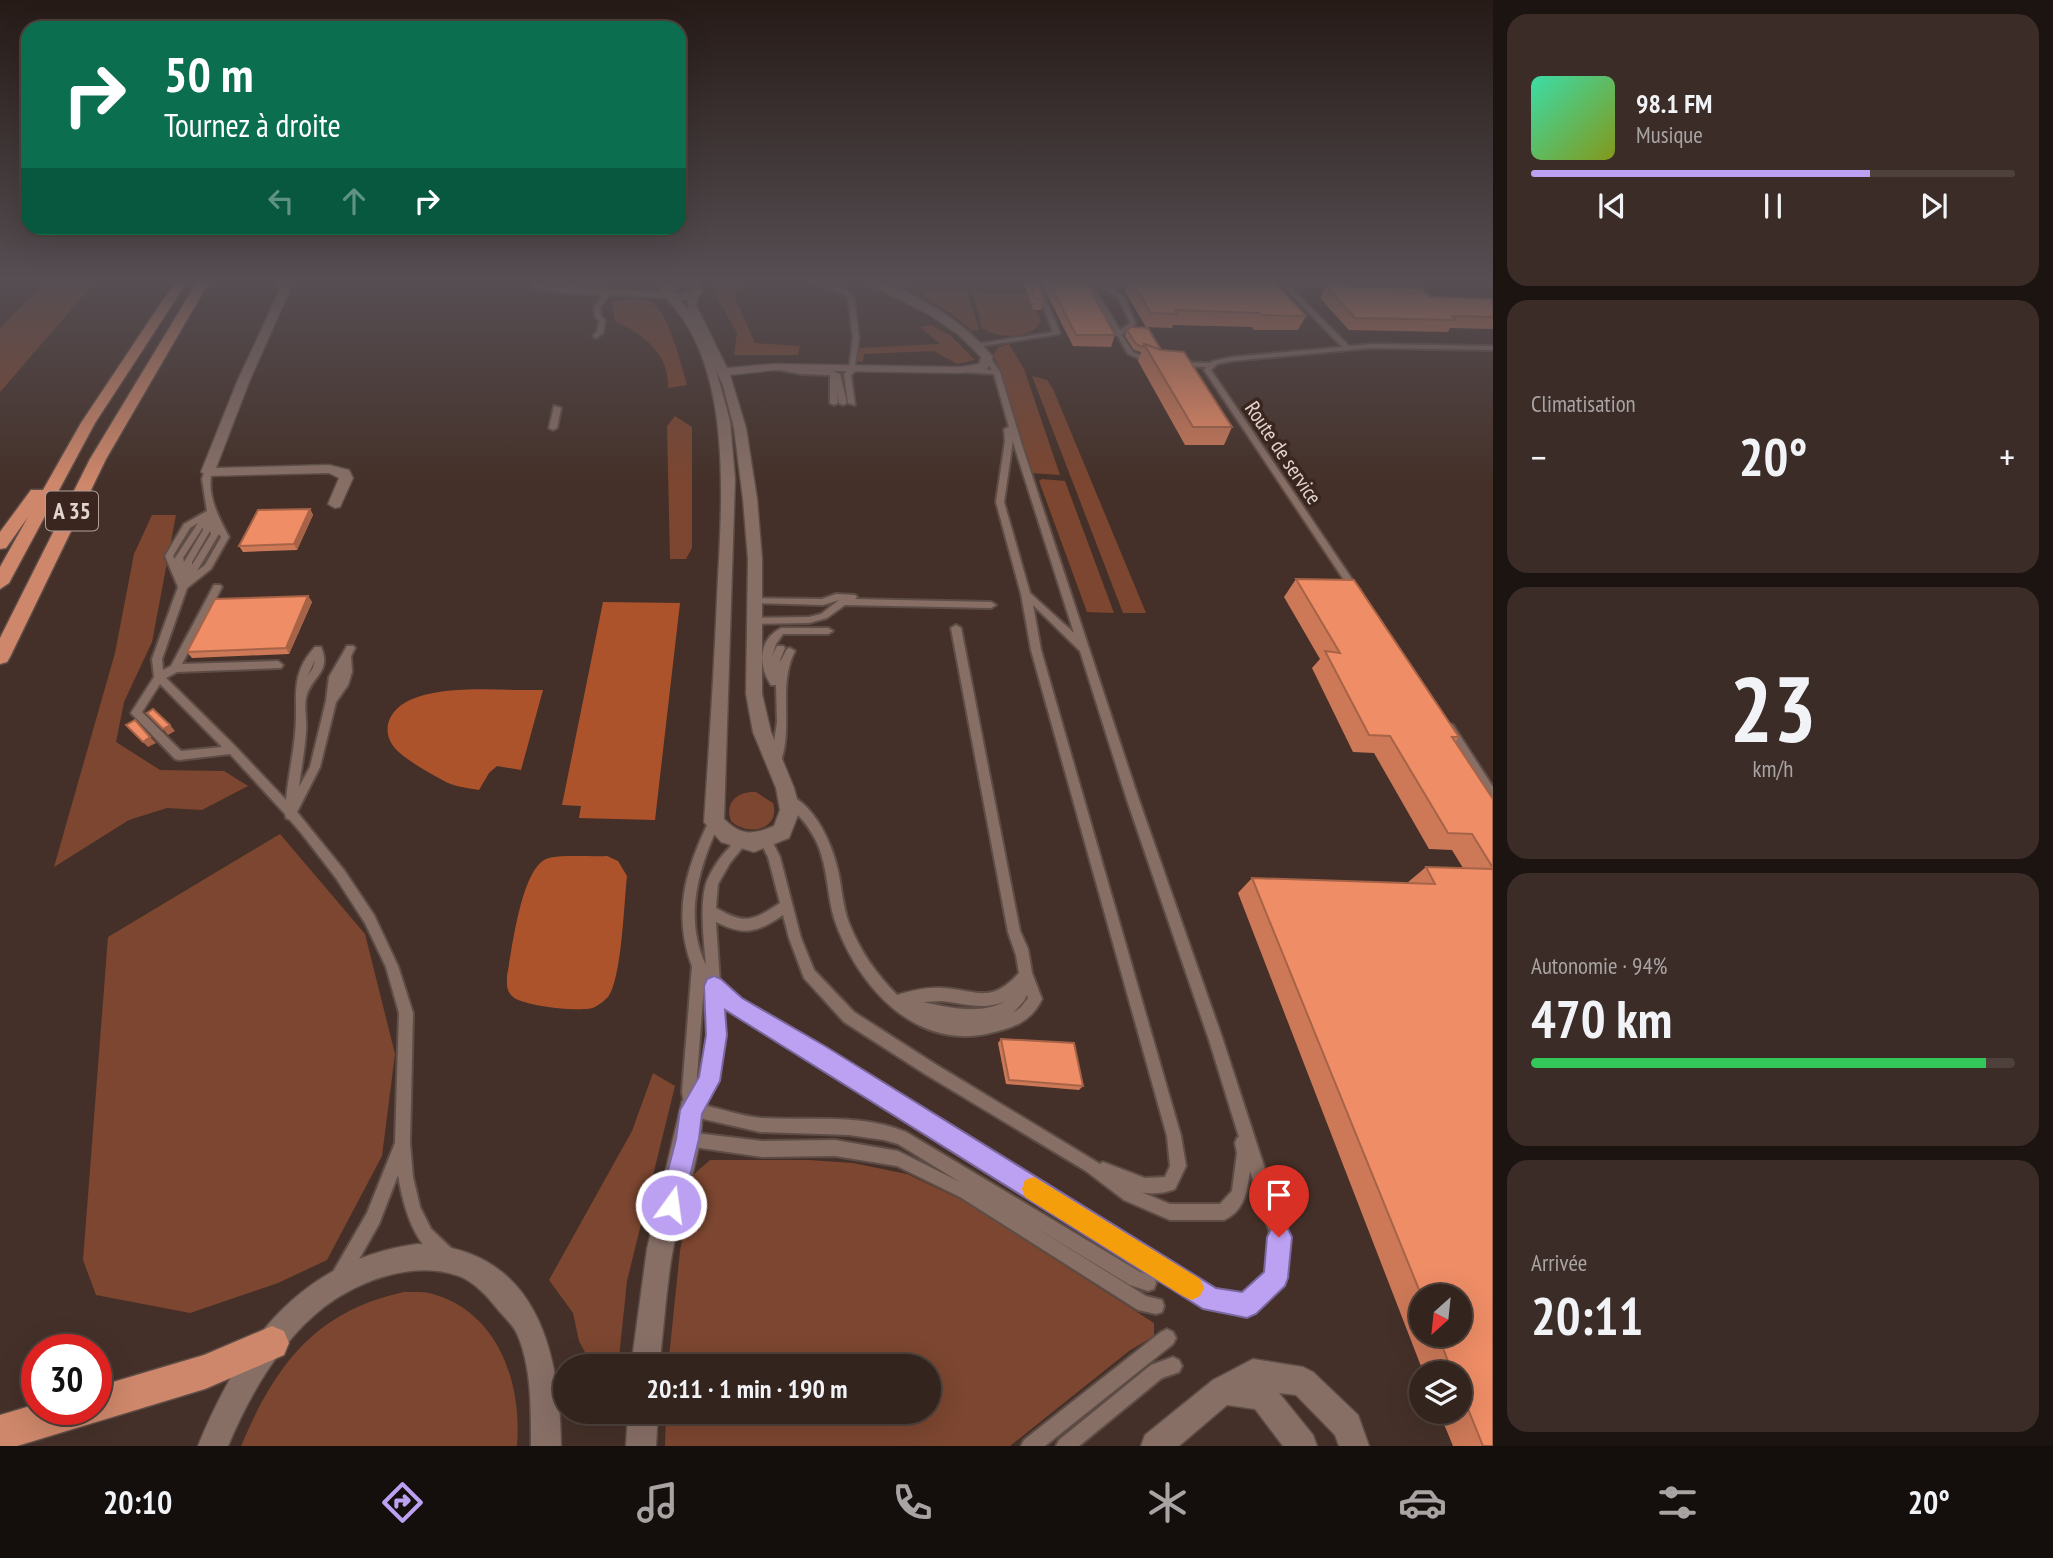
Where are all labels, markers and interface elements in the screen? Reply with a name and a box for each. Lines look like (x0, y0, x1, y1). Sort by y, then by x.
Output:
text: 50 m (164, 42, 253, 106)
icon: right (49, 49, 140, 140)
text: 98.1 FM (1636, 87, 1712, 120)
text: Tournez à droite (164, 104, 341, 146)
text: Musique (1636, 120, 1703, 149)
icon: left (262, 182, 300, 220)
icon: ahead (335, 182, 373, 220)
icon: right (408, 182, 446, 220)
icon: previous (1593, 187, 1631, 225)
icon: pause (1754, 187, 1792, 225)
icon: next (1915, 187, 1953, 225)
text: Climatisation (1531, 389, 1636, 418)
street label: Route de service (1239, 396, 1328, 509)
text: 20° (1739, 423, 1807, 490)
text: − (1531, 432, 1547, 481)
text: + (1999, 432, 2015, 481)
road number: A 35 (46, 491, 98, 530)
text: 23 (1730, 649, 1817, 767)
text: km/h (1753, 754, 1793, 783)
text: Autonomie · 94% (1531, 951, 1667, 980)
text: 470 km (1531, 985, 1672, 1052)
pin (1249, 1165, 1309, 1237)
position arrow (634, 1168, 708, 1242)
icon: arrive (1260, 1176, 1298, 1214)
text: Arrivée (1531, 1248, 1587, 1277)
text: 20:11 (1531, 1282, 1643, 1349)
north arrow (1409, 1284, 1472, 1348)
map controls (1409, 1284, 1472, 1424)
speed limit sign: 30 (21, 1334, 112, 1425)
button: layers (1409, 1361, 1472, 1424)
text: 20:11 · 1 min · 190 m (647, 1372, 847, 1405)
icon: directions (378, 1478, 427, 1527)
icon: music (633, 1478, 682, 1527)
icon: phone (888, 1478, 937, 1527)
icon: climate (1143, 1478, 1192, 1527)
icon: car (1398, 1478, 1447, 1527)
icon: filters (1653, 1478, 1702, 1527)
text: 20:10 (103, 1481, 172, 1523)
text: 20° (1908, 1481, 1950, 1523)

